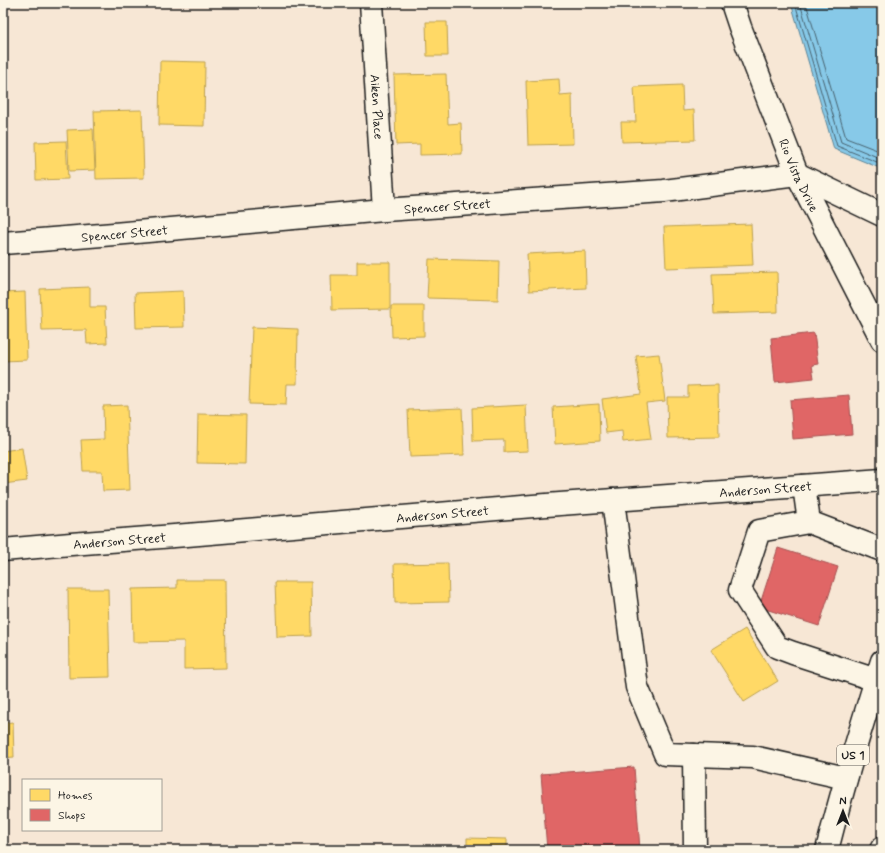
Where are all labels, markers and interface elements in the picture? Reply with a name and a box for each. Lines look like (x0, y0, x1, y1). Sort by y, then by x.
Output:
street label: Aiken Place (365, 74, 387, 140)
street label: Rio Vista Drive (774, 137, 822, 215)
street label: Spencer Street (403, 196, 492, 219)
street label: Spencer Street (81, 222, 169, 247)
street label: Anderson Street (719, 478, 813, 502)
street label: Anderson Street (396, 503, 490, 527)
street label: Anderson Street (73, 530, 167, 554)
road number: US 1 (837, 745, 869, 765)
legend (22, 779, 162, 831)
text: Homes (58, 788, 93, 804)
north arrow (823, 791, 863, 831)
text: N (839, 795, 847, 809)
text: Shops (58, 808, 85, 824)

